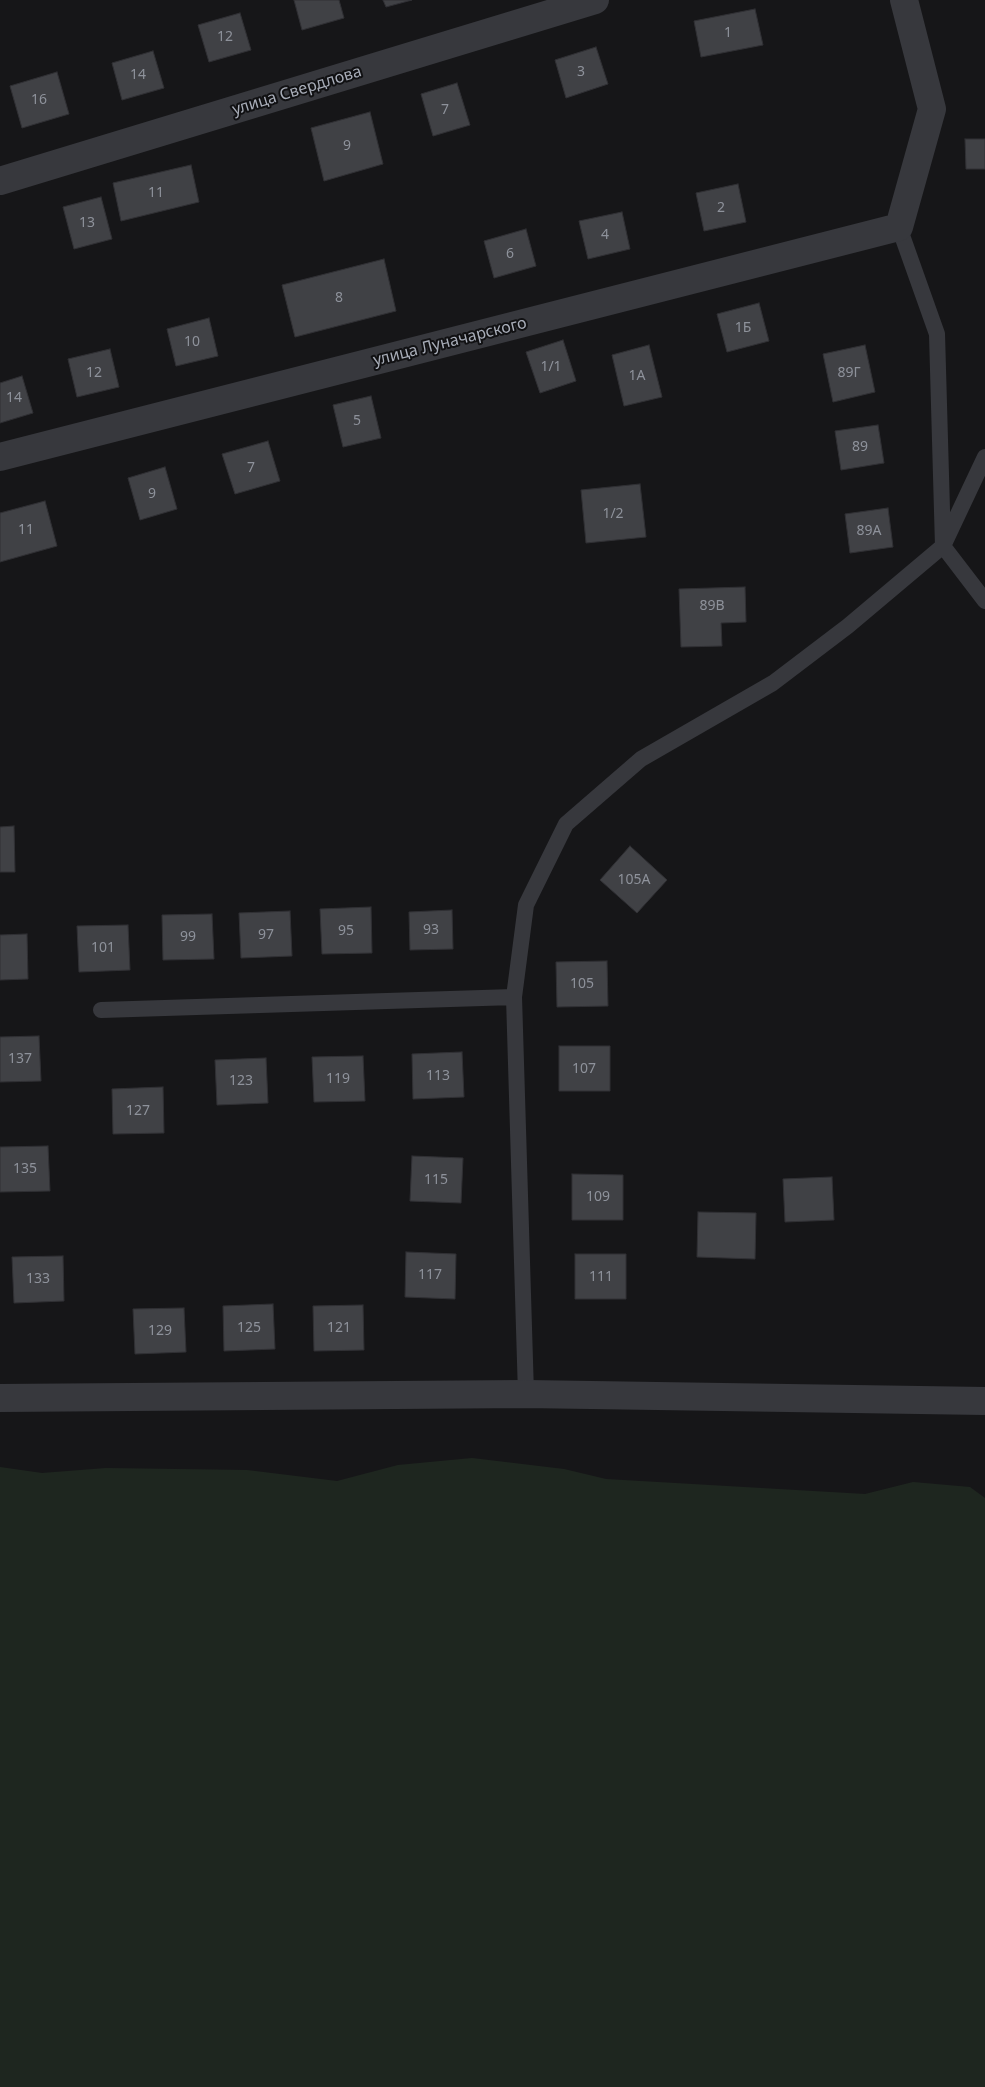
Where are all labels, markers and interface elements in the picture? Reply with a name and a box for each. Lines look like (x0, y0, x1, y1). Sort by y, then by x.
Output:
house number: 1 (724, 25, 732, 41)
house number: 12 (217, 29, 233, 45)
street label: улица Свердлова (230, 62, 364, 120)
house number: 3 (577, 64, 585, 80)
house number: 14 (130, 67, 146, 83)
house number: 16 (31, 92, 47, 108)
house number: 7 (441, 102, 449, 118)
house number: 9 (343, 138, 351, 154)
house number: 11 (148, 185, 164, 201)
house number: 2 (717, 200, 725, 216)
house number: 13 (79, 215, 95, 231)
house number: 4 (601, 227, 609, 243)
house number: 6 (506, 246, 514, 262)
house number: 8 (335, 290, 343, 306)
street label: улица Луначарского (371, 314, 529, 370)
house number: 1Б (735, 320, 751, 336)
house number: 10 (184, 334, 200, 350)
house number: 1/1 (540, 359, 562, 375)
house number: 12 (86, 365, 102, 381)
house number: 89Г (837, 365, 861, 381)
house number: 1А (629, 368, 645, 384)
house number: 14 (6, 390, 22, 406)
house number: 5 (353, 413, 361, 429)
house number: 89 (852, 439, 868, 455)
house number: 7 (247, 460, 255, 476)
house number: 9 (148, 486, 156, 502)
house number: 1/2 (602, 506, 624, 522)
house number: 11 (18, 522, 34, 538)
house number: 89А (857, 523, 881, 539)
house number: 89В (699, 598, 725, 614)
house number: 105А (618, 872, 650, 888)
house number: 93 (423, 922, 439, 938)
house number: 95 (338, 923, 354, 939)
house number: 97 (258, 927, 274, 943)
house number: 99 (180, 929, 196, 945)
house number: 101 (91, 940, 115, 956)
house number: 105 (570, 976, 594, 992)
house number: 137 (8, 1051, 32, 1067)
house number: 107 (572, 1061, 596, 1077)
house number: 113 (426, 1068, 450, 1084)
house number: 119 (326, 1071, 350, 1087)
house number: 123 (229, 1073, 253, 1089)
house number: 127 (126, 1103, 150, 1119)
house number: 135 (13, 1161, 37, 1177)
house number: 115 (424, 1172, 448, 1188)
house number: 109 (586, 1189, 610, 1205)
house number: 117 (418, 1267, 442, 1283)
house number: 111 (589, 1269, 613, 1285)
house number: 133 (26, 1271, 50, 1287)
house number: 125 (237, 1320, 261, 1336)
house number: 121 (327, 1320, 351, 1336)
house number: 129 (148, 1323, 172, 1339)

